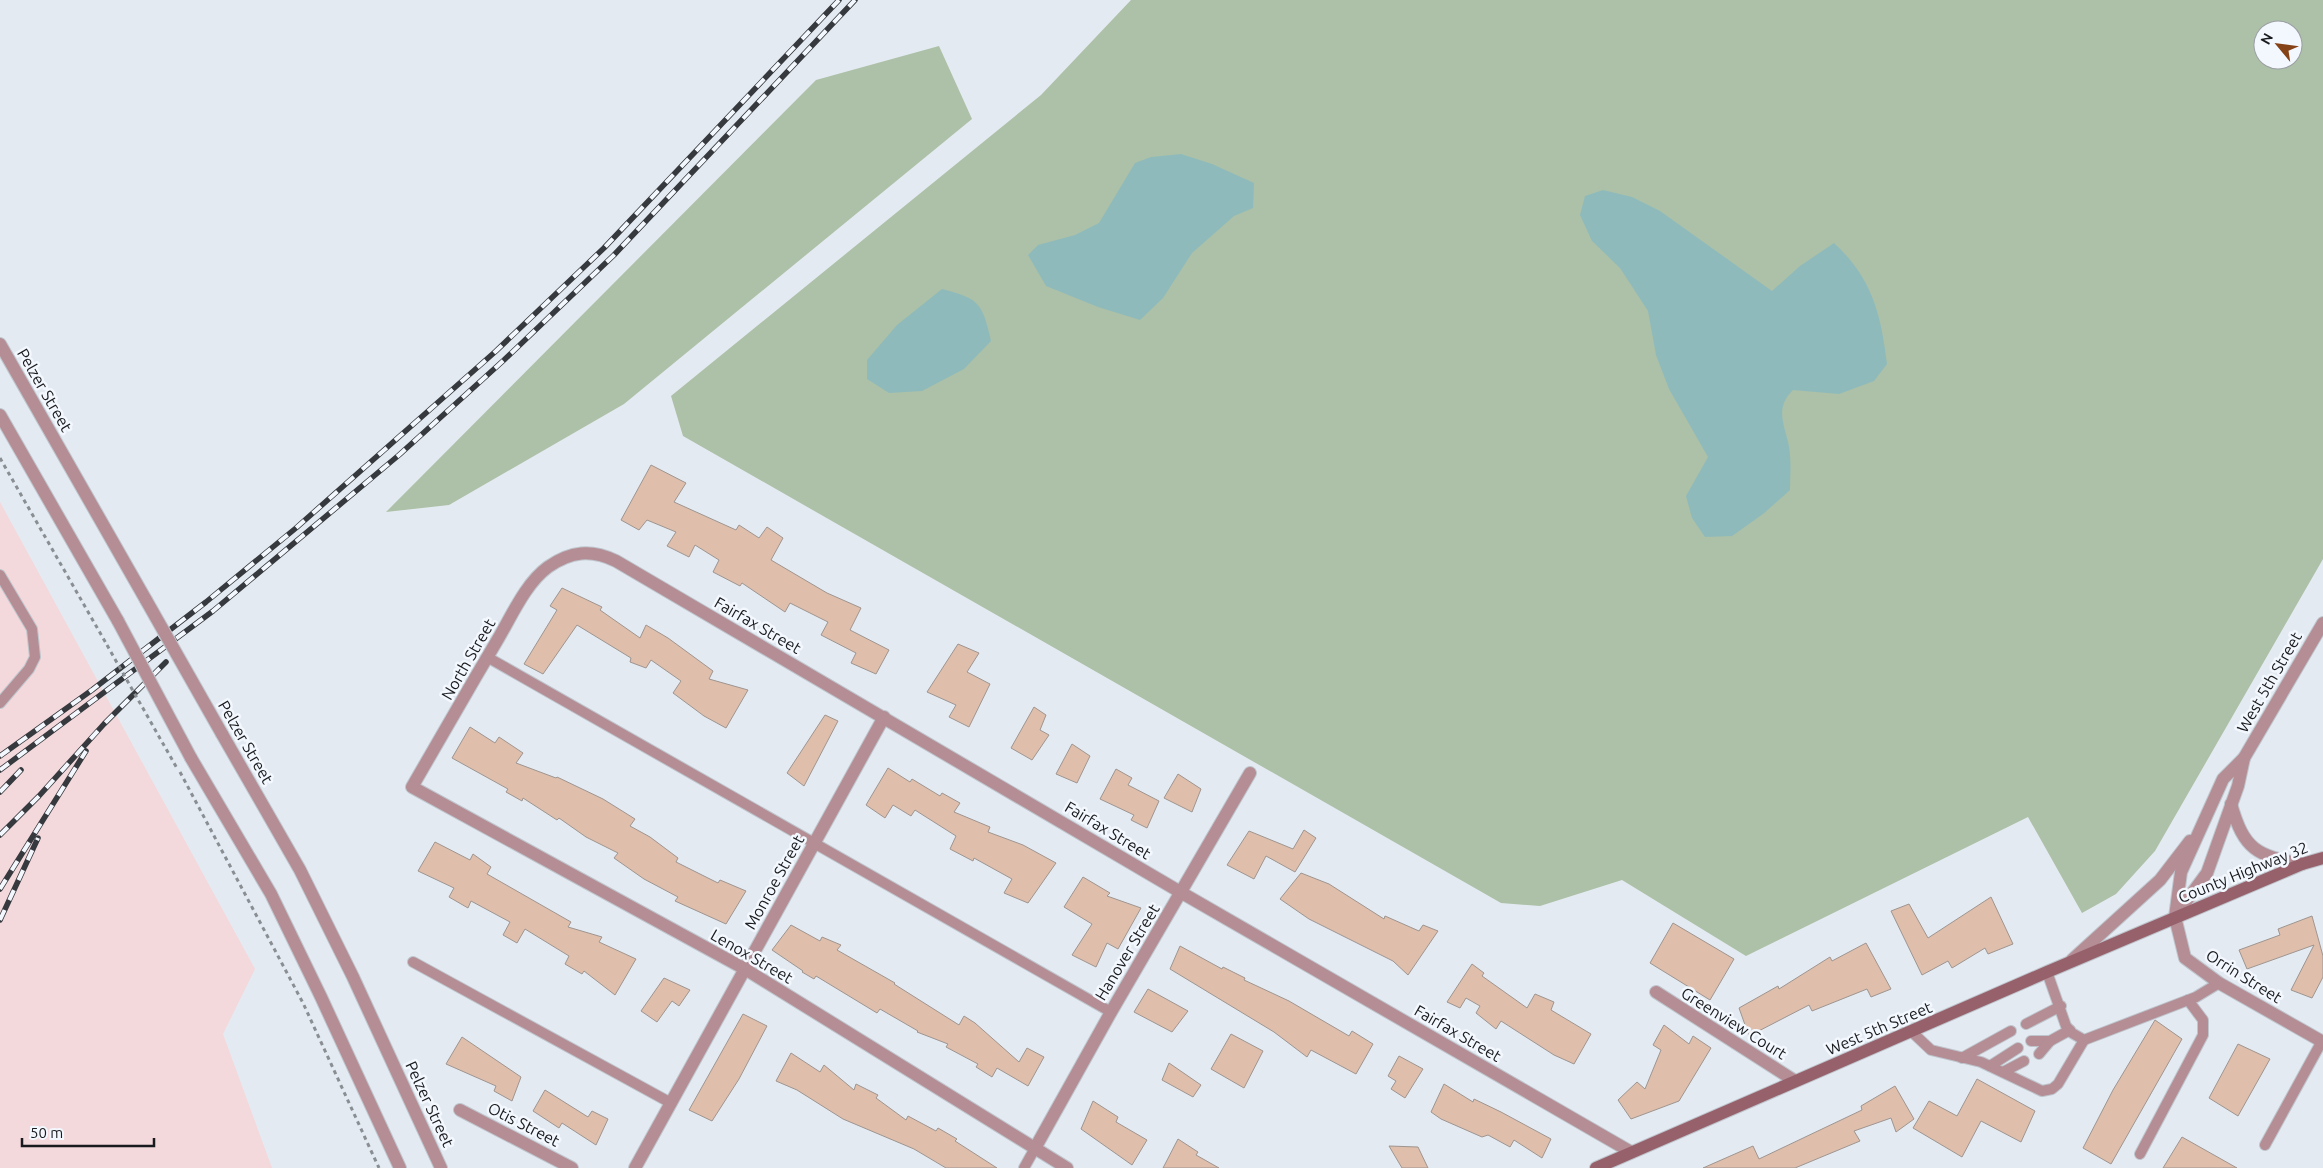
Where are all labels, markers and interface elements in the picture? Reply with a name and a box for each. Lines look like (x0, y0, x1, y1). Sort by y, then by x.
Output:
north arrow (2253, 20, 2303, 70)
text: N (2257, 30, 2276, 47)
street label: Pelzer Street (14, 345, 76, 435)
street label: Fairfax Street (712, 593, 805, 657)
street label: North Street (438, 615, 499, 703)
street label: West 5th Street (2233, 628, 2305, 735)
street label: Pelzer Street (215, 697, 277, 787)
street label: Fairfax Street (1062, 797, 1155, 863)
street label: Monroe Street (741, 831, 808, 932)
street label: County Highway 32 (2175, 838, 2311, 906)
street label: Hanover Street (1091, 900, 1163, 1003)
street label: Lenox Street (708, 925, 797, 987)
street label: Orrin Street (2203, 946, 2286, 1007)
street label: Greenview Court (1678, 983, 1791, 1063)
street label: West 5th Street (1823, 997, 1935, 1058)
street label: Fairfax Street (1412, 1001, 1505, 1065)
street label: Pelzer Street (402, 1058, 458, 1150)
street label: Otis Street (485, 1098, 563, 1150)
scale bar (22, 1116, 155, 1148)
text: 50 m (30, 1124, 63, 1141)

